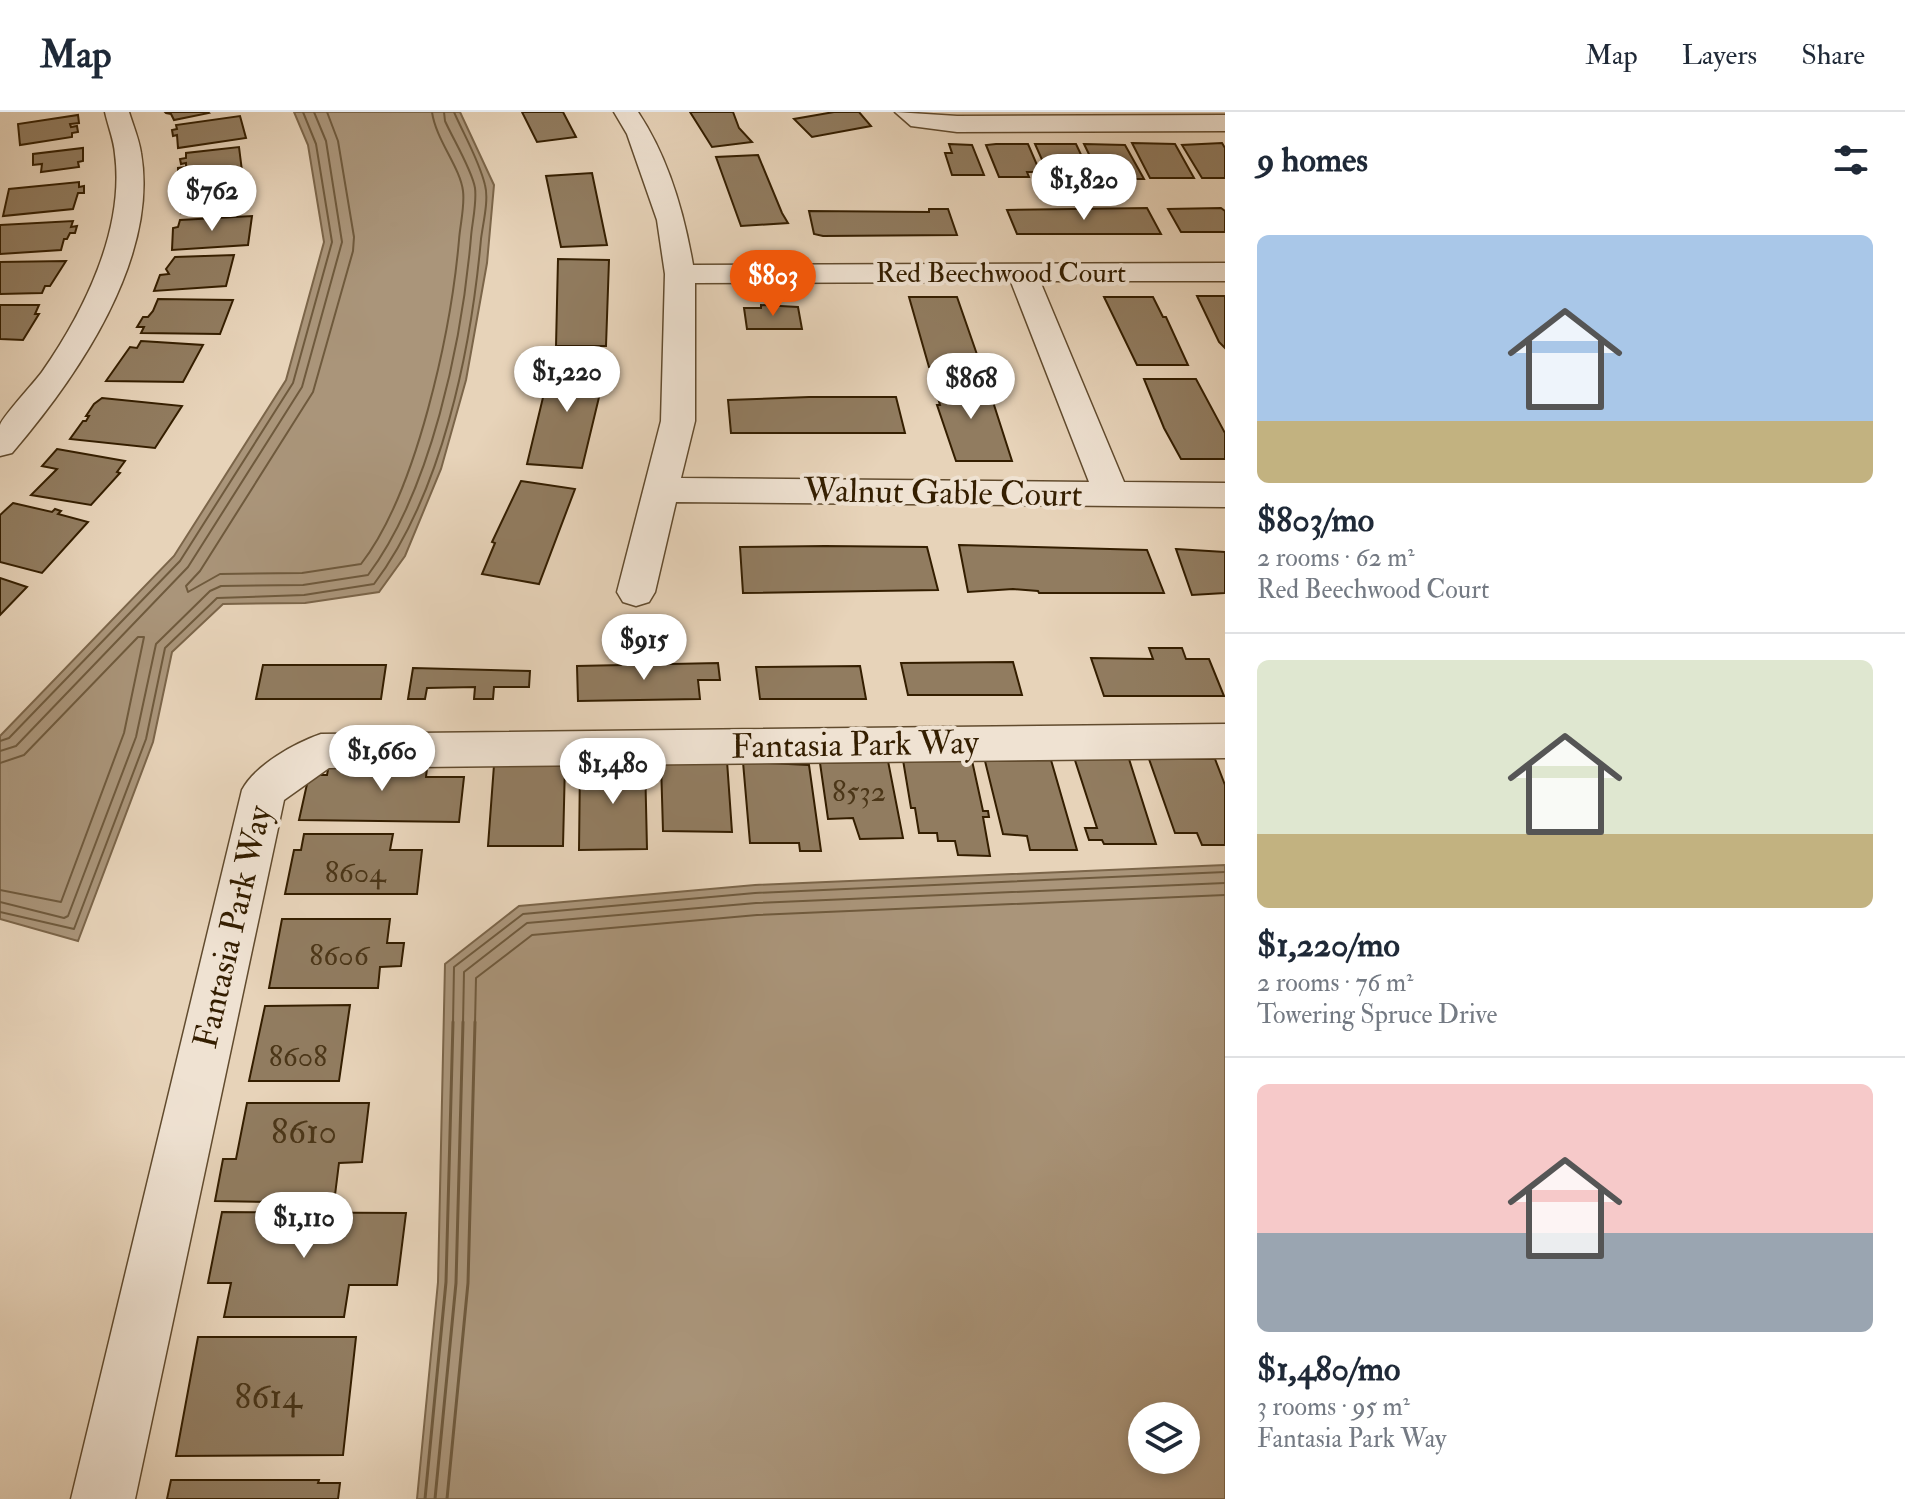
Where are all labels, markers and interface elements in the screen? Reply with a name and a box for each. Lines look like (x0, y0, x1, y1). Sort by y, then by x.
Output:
text: Map (40, 31, 111, 79)
text: Map (1585, 38, 1638, 73)
text: Layers (1682, 38, 1757, 73)
text: Share (1801, 38, 1865, 73)
icon: filters (1829, 138, 1873, 182)
text: 9 homes (1257, 139, 1368, 182)
pin: $1,820 (1019, 154, 1149, 222)
text: $1,820 (1050, 164, 1118, 196)
pin: $762 (165, 165, 259, 233)
text: $762 (186, 175, 238, 207)
pin: $803 (726, 250, 820, 318)
street label: Red Beechwood Court (876, 256, 1126, 291)
text: $803 (748, 260, 798, 292)
icon: home (1493, 287, 1637, 431)
pin: $1,220 (502, 346, 632, 414)
pin: $868 (924, 353, 1018, 421)
text: $1,220 (532, 356, 602, 388)
text: $868 (945, 363, 997, 395)
street label: Walnut Gable Court (802, 469, 1083, 517)
text: $803/mo (1257, 499, 1374, 542)
text: 2 rooms · 62 m² (1257, 542, 1415, 574)
text: Red Beechwood Court (1257, 574, 1489, 606)
pin: $915 (597, 614, 691, 682)
text: $915 (620, 624, 668, 656)
icon: home (1493, 712, 1637, 856)
street label: Fantasia Park Way (731, 721, 980, 769)
pin: $1,660 (317, 725, 447, 793)
text: $1,660 (347, 735, 417, 767)
pin: $1,480 (548, 738, 678, 806)
text: $1,480 (578, 748, 648, 780)
house number: 8532 (832, 773, 886, 810)
street label: Fantasia Park Way (184, 800, 282, 1053)
house number: 8604 (325, 854, 387, 891)
text: $1,220/mo (1257, 924, 1400, 967)
house number: 8606 (309, 937, 371, 974)
text: 2 rooms · 76 m² (1257, 967, 1413, 999)
text: Towering Spruce Drive (1257, 999, 1497, 1031)
house number: 8608 (269, 1038, 327, 1075)
house number: 8610 (271, 1109, 337, 1154)
icon: home (1493, 1136, 1637, 1280)
pin: $1,110 (239, 1192, 369, 1260)
text: $1,110 (273, 1202, 335, 1234)
text: $1,480/mo (1257, 1348, 1400, 1391)
house number: 8614 (234, 1374, 303, 1419)
text: 3 rooms · 95 m² (1257, 1391, 1410, 1423)
map controls (1128, 1402, 1200, 1474)
button: layers (1128, 1402, 1200, 1474)
text: Fantasia Park Way (1257, 1423, 1447, 1455)

